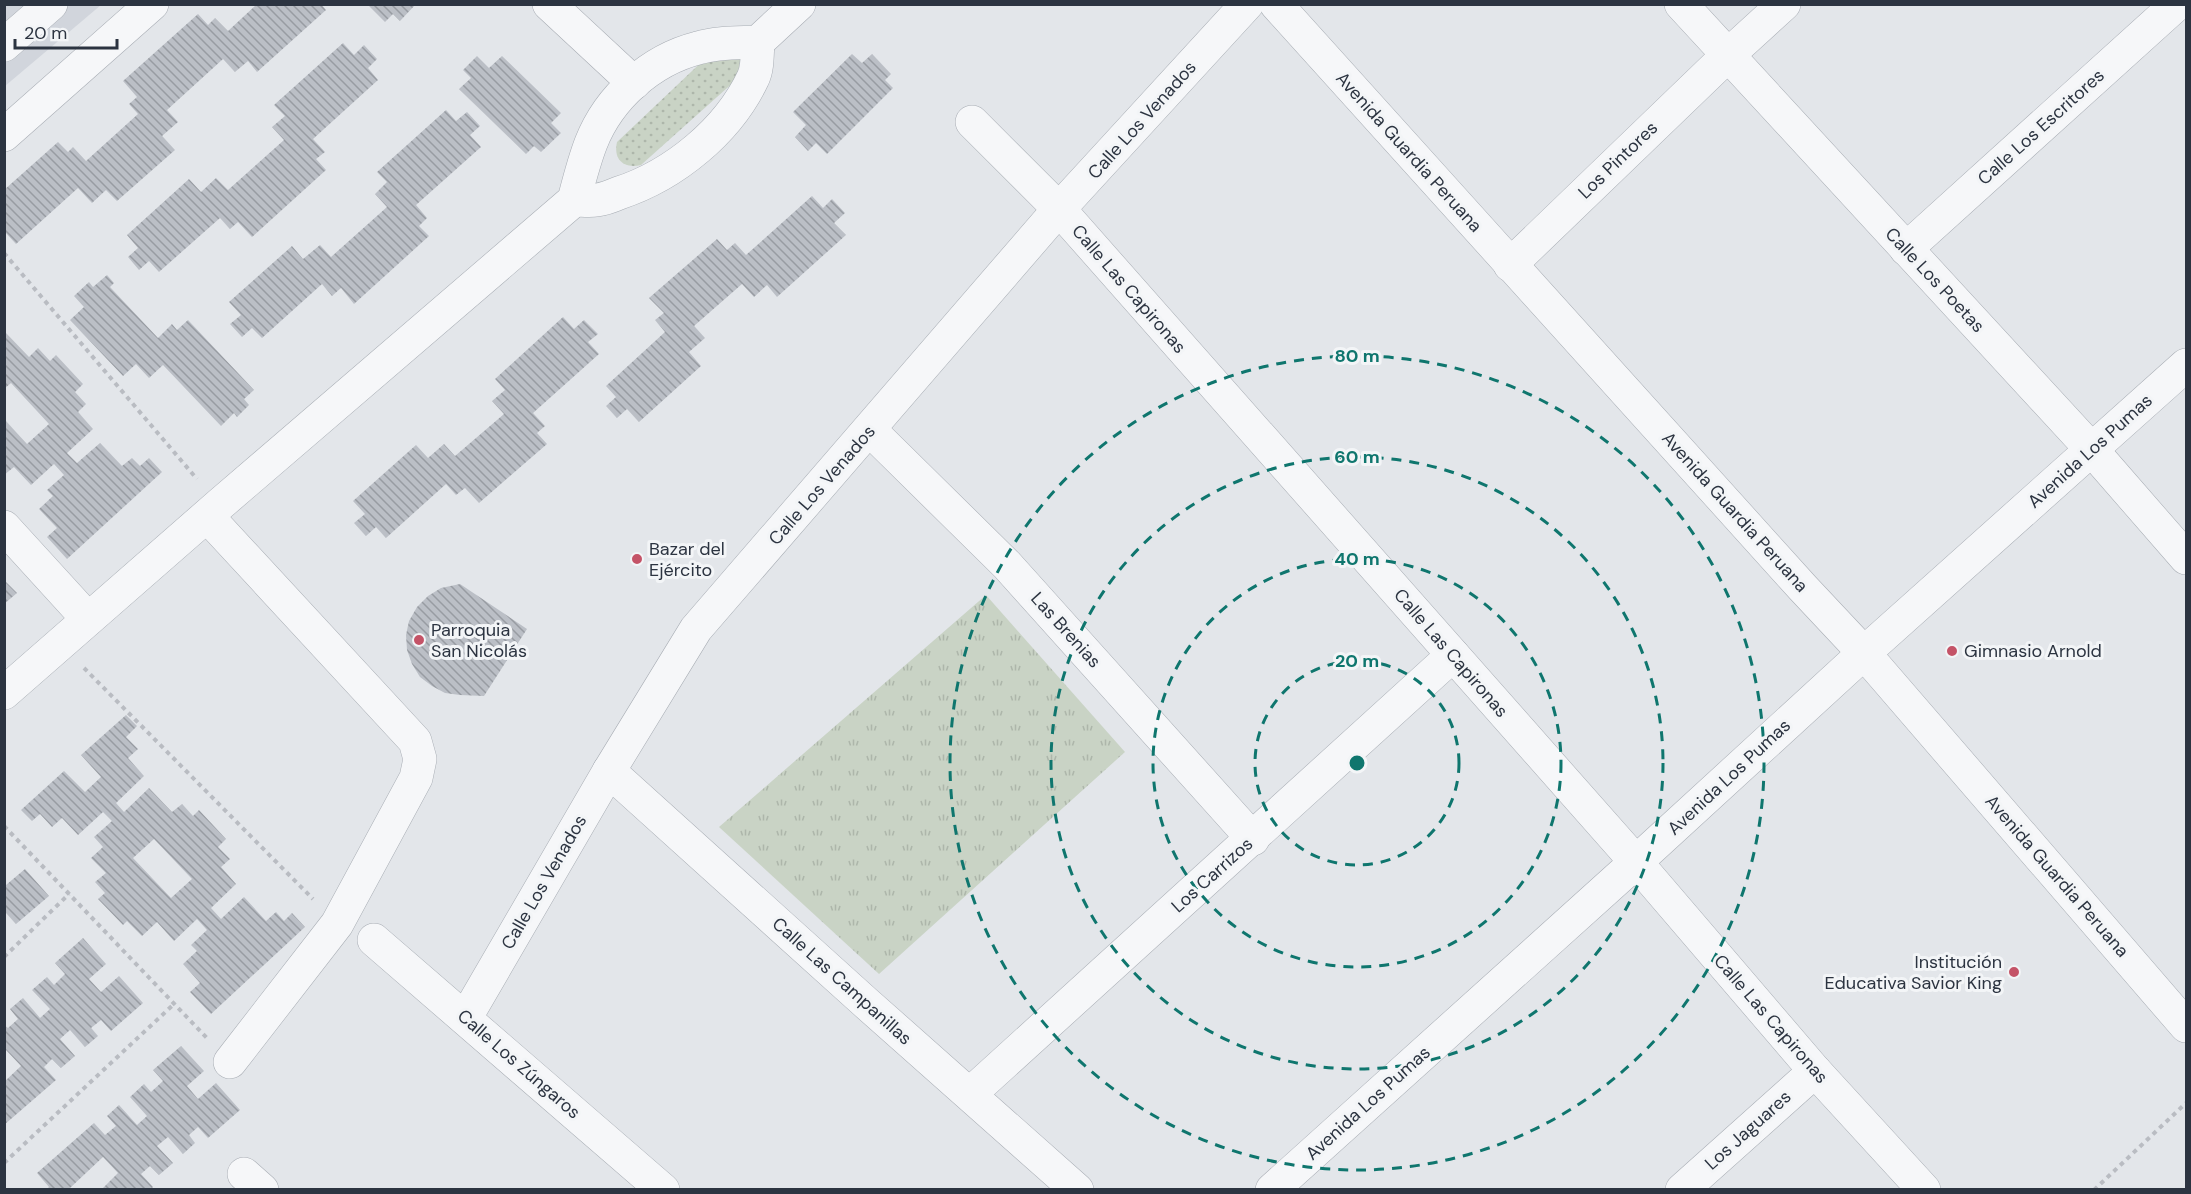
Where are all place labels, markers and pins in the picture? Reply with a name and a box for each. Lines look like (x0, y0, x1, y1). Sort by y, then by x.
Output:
place label: Bazar del Ejército (649, 537, 725, 582)
marker: Bazar del Ejército (630, 552, 644, 566)
place label: Parroquia San Nicolás (431, 618, 527, 663)
marker: Parroquia San Nicolás (412, 633, 426, 647)
place label: Gimnasio Arnold (1964, 639, 2102, 663)
marker: Gimnasio Arnold (1945, 644, 1959, 658)
centre of rings (1347, 753, 1367, 773)
place label: Institución Educativa Savior King (1824, 950, 2002, 995)
marker: Institución Educativa Savior King (2007, 965, 2021, 979)

